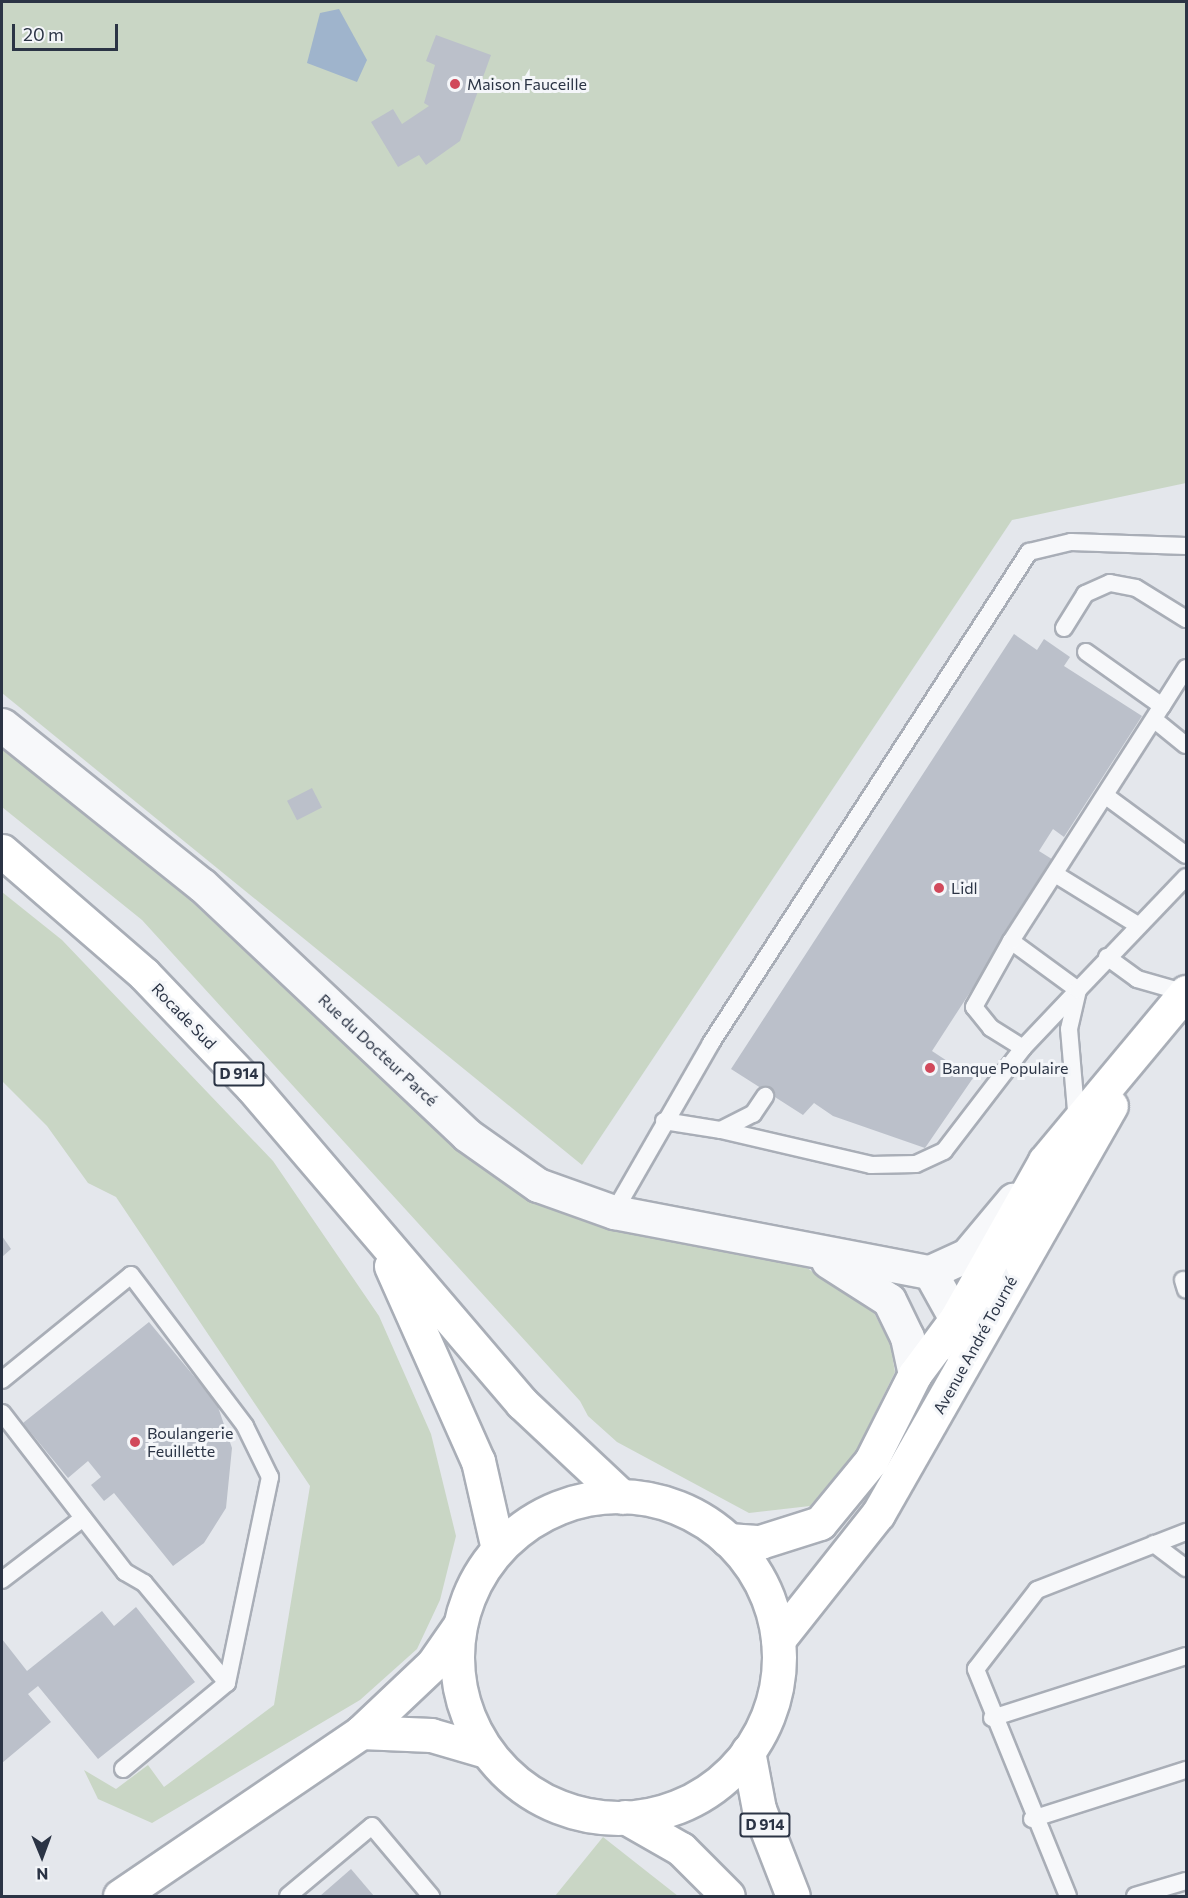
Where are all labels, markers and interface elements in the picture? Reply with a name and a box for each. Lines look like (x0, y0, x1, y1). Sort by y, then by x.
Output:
scale bar (15, 12, 122, 50)
text: 20 m (23, 23, 64, 45)
place label: Maison Fauceille (467, 74, 587, 94)
marker: Maison Fauceille (448, 77, 462, 91)
place label: Lidl (951, 878, 978, 898)
marker: Lidl (932, 881, 946, 895)
street label: Rocade Sud (148, 979, 220, 1053)
street label: Rue du Docteur Parcé (315, 990, 441, 1110)
place label: Banque Populaire (942, 1058, 1068, 1078)
marker: Banque Populaire (923, 1061, 937, 1075)
road number: D 914 (212, 1062, 266, 1086)
street label: Avenue André Tourné (929, 1273, 1021, 1417)
place label: Boulangerie Feuillette (147, 1423, 233, 1461)
marker: Boulangerie Feuillette (128, 1435, 142, 1449)
road number: D 914 (738, 1813, 792, 1837)
north arrow (12, 1826, 72, 1886)
text: N (36, 1865, 48, 1884)

